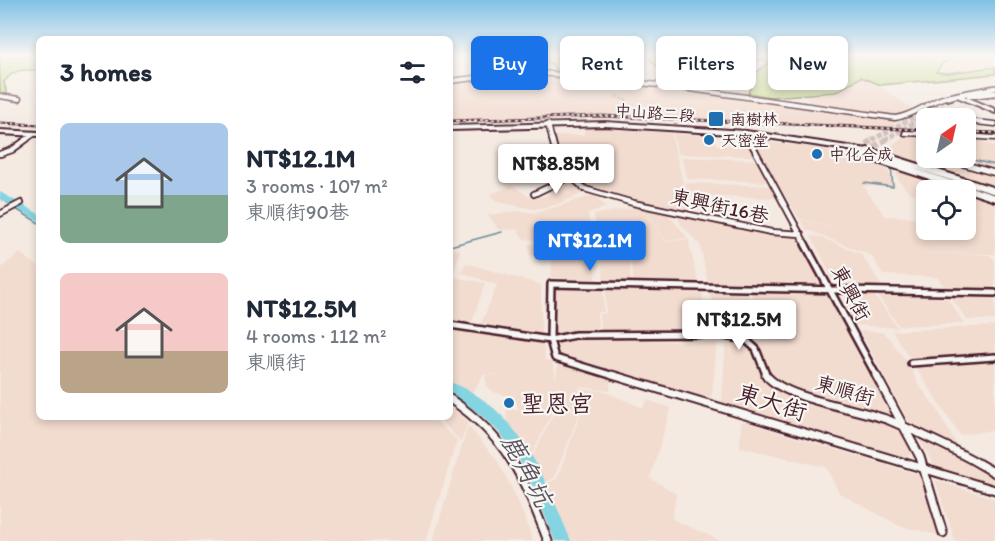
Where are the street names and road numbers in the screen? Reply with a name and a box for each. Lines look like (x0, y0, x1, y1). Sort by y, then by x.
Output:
street label: 中山路二段 (614, 101, 696, 125)
street label: 東興街16巷 (669, 184, 772, 228)
street label: 東興街 (826, 261, 876, 325)
street label: 東順街 (813, 370, 877, 410)
street label: 東大街 (733, 378, 811, 426)

